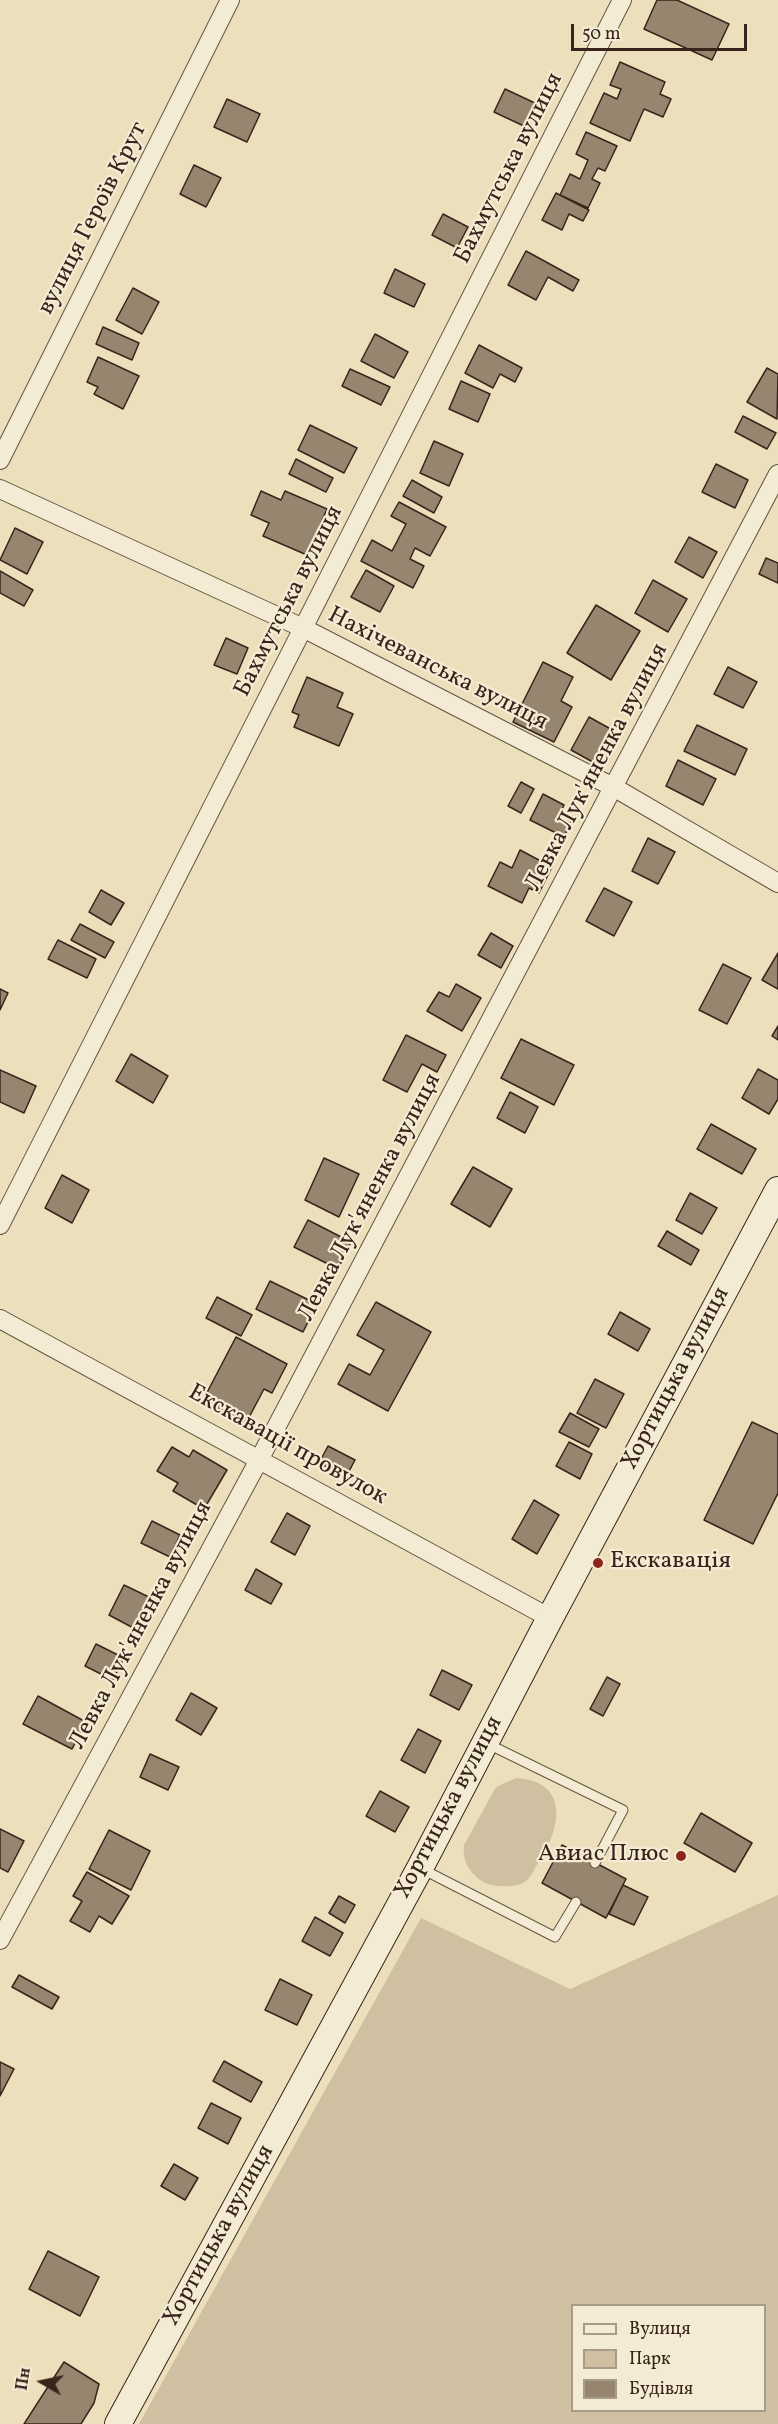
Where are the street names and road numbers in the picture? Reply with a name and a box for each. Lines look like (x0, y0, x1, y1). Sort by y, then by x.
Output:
street label: Бахмутська вулиця (449, 69, 571, 269)
street label: вулиця Героїв Крут (33, 118, 155, 320)
street label: Бахмутська вулиця (229, 502, 351, 702)
street label: Нахічеванська вулиця (322, 602, 552, 738)
street label: Левка Лук'яненка вулиця (520, 639, 676, 897)
street label: Левка Лук'яненка вулиця (293, 1069, 449, 1327)
street label: Хортицька вулиця (617, 1283, 737, 1475)
street label: Екскавації провулок (182, 1379, 392, 1513)
street label: Левка Лук'яненка вулиця (64, 1497, 220, 1755)
street label: Хортицька вулиця (390, 1712, 510, 1904)
street label: Хортицька вулиця (158, 2140, 282, 2332)

